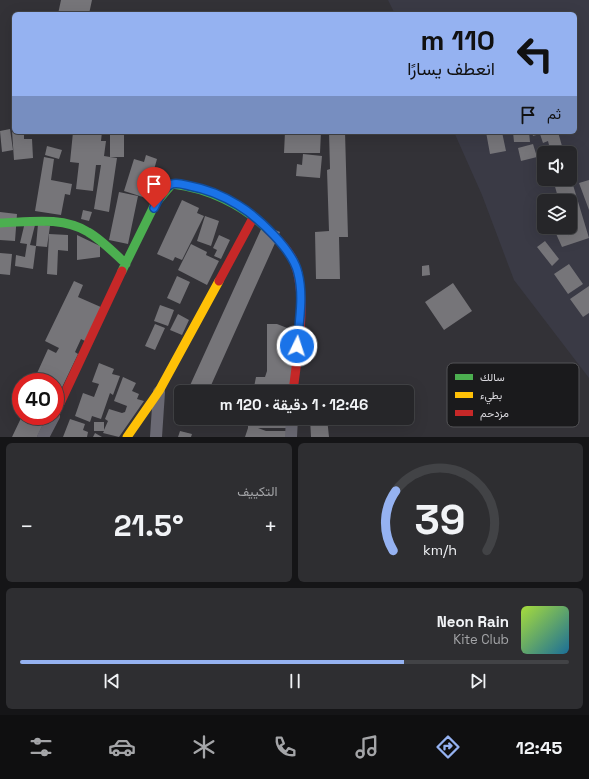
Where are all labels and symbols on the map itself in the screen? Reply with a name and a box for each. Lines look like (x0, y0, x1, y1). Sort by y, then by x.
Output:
pin (137, 167, 171, 208)
position arrow (276, 325, 318, 367)
legend (447, 363, 579, 427)
text: سالك (480, 370, 505, 384)
speed limit sign: 40 (12, 373, 64, 425)
text: بطيء (480, 388, 502, 405)
text: مزدحم (480, 406, 509, 421)

